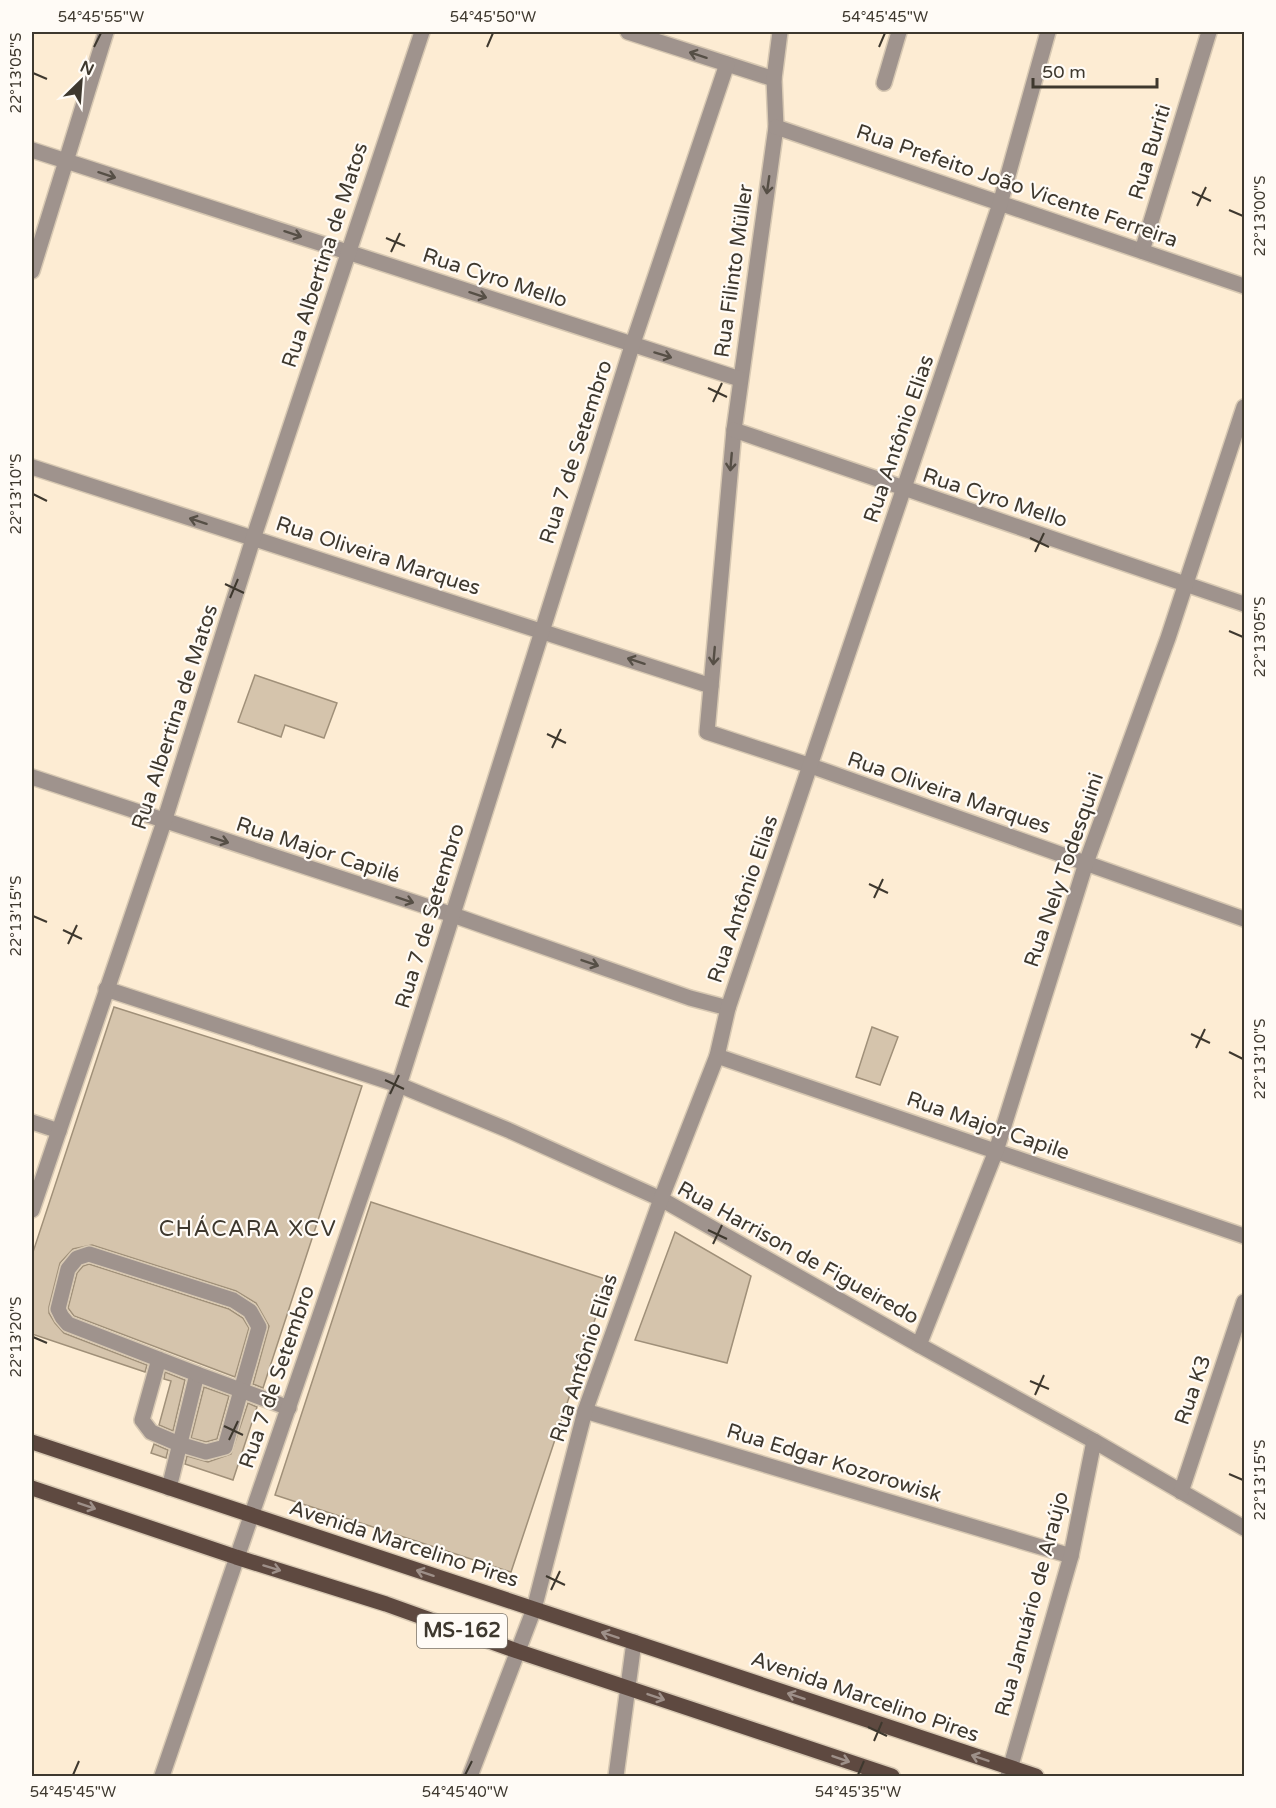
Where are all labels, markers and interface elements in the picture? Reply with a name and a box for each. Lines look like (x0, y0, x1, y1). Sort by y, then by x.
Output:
text: 54°45'55"W (58, 8, 144, 26)
text: 54°45'50"W (450, 8, 536, 26)
text: 54°45'45"W (842, 8, 928, 26)
text: 22°13'05"S (7, 33, 25, 113)
one-way arrow (689, 49, 708, 60)
north arrow (51, 51, 111, 111)
scale bar (1033, 51, 1158, 89)
text: N (77, 57, 97, 80)
text: 50 m (1042, 61, 1086, 83)
street label: Rua Buriti (1124, 101, 1176, 203)
street label: Rua Prefeito João Vicente Ferreira (853, 119, 1181, 253)
street label: Rua Albertina de Matos (277, 139, 373, 371)
one-way arrow (97, 170, 116, 181)
one-way arrow (762, 175, 773, 195)
text: 22°13'00"S (1251, 176, 1269, 256)
street label: Rua Filinto Müller (709, 183, 759, 359)
one-way arrow (283, 229, 302, 240)
street label: Rua Cyro Mello (419, 243, 571, 313)
one-way arrow (468, 290, 487, 301)
one-way arrow (654, 350, 673, 361)
street label: Rua Antônio Elias (859, 352, 939, 526)
street label: Rua 7 de Setembro (534, 357, 618, 547)
one-way arrow (725, 451, 736, 471)
text: 22°13'10"S (7, 454, 25, 534)
street label: Rua Cyro Mello (919, 463, 1071, 533)
street label: Rua Oliveira Marques (273, 511, 483, 601)
one-way arrow (189, 515, 208, 526)
text: 22°13'05"S (1251, 597, 1269, 677)
street label: Rua Albertina de Matos (127, 601, 223, 833)
one-way arrow (708, 645, 719, 665)
one-way arrow (627, 655, 646, 666)
street label: Rua Oliveira Marques (844, 746, 1054, 840)
street label: Rua Nely Todesquini (1019, 769, 1109, 971)
street label: Rua Major Capilé (233, 812, 403, 888)
street label: Rua Antônio Elias (703, 812, 783, 986)
street label: Rua 7 de Setembro (390, 821, 470, 1011)
one-way arrow (210, 835, 229, 846)
text: 22°13'15"S (7, 876, 25, 956)
one-way arrow (395, 895, 414, 906)
one-way arrow (580, 958, 599, 969)
text: 22°13'10"S (1251, 1019, 1269, 1099)
street label: Rua Major Capile (903, 1086, 1073, 1166)
street label: Rua Harrison de Figueiredo (673, 1176, 923, 1330)
district label: CHÁCARA XCV (159, 1215, 337, 1242)
street label: Rua Antônio Elias (545, 1271, 623, 1445)
street label: Rua 7 de Setembro (234, 1282, 320, 1472)
text: 22°13'20"S (7, 1297, 25, 1377)
street label: Rua K3 (1169, 1352, 1217, 1428)
street label: Rua Edgar Kozorowisk (723, 1418, 945, 1508)
text: 22°13'15"S (1251, 1440, 1269, 1520)
street label: Rua Januário de Araújo (990, 1489, 1074, 1719)
street label: Avenida Marcelino Pires (286, 1495, 522, 1593)
one-way arrow (77, 1502, 96, 1513)
one-way arrow (262, 1563, 281, 1574)
one-way arrow (416, 1567, 435, 1578)
road number: MS-162 (417, 1614, 507, 1648)
one-way arrow (602, 1628, 620, 1639)
street label: Avenida Marcelino Pires (748, 1646, 982, 1748)
one-way arrow (787, 1690, 806, 1701)
one-way arrow (646, 1693, 665, 1704)
one-way arrow (971, 1752, 990, 1763)
one-way arrow (831, 1755, 850, 1766)
text: 54°45'45"W (30, 1783, 116, 1801)
text: 54°45'40"W (422, 1783, 508, 1801)
text: 54°45'35"W (815, 1783, 901, 1801)

